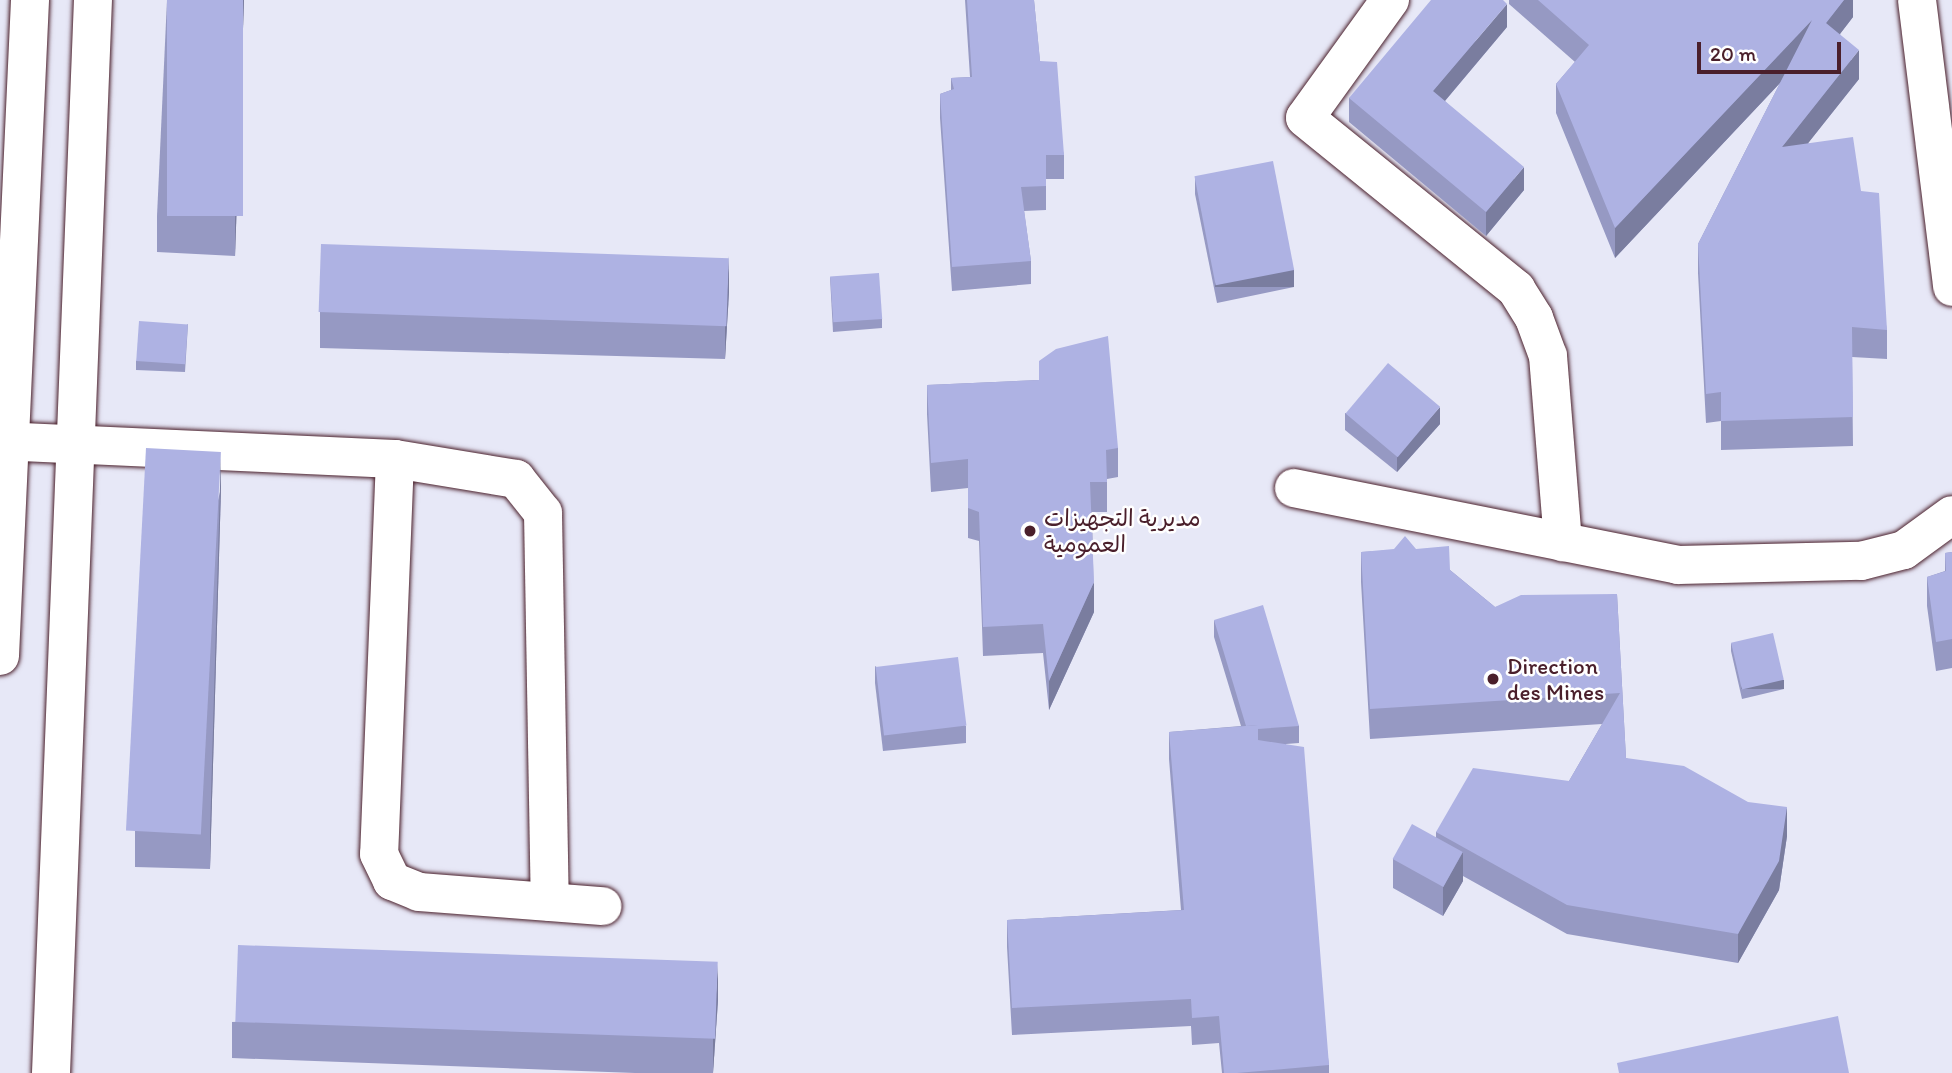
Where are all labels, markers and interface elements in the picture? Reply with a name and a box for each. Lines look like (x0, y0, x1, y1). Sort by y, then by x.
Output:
scale bar (1700, 28, 1843, 72)
text: 20 m (1710, 41, 1756, 66)
place label: مديرية التجهيزات العمومية (1044, 504, 1201, 558)
marker: مديرية التجهيزات العمومية (1022, 523, 1038, 539)
place label: Direction des Mines (1507, 652, 1604, 706)
marker: Direction des Mines (1485, 671, 1501, 687)

